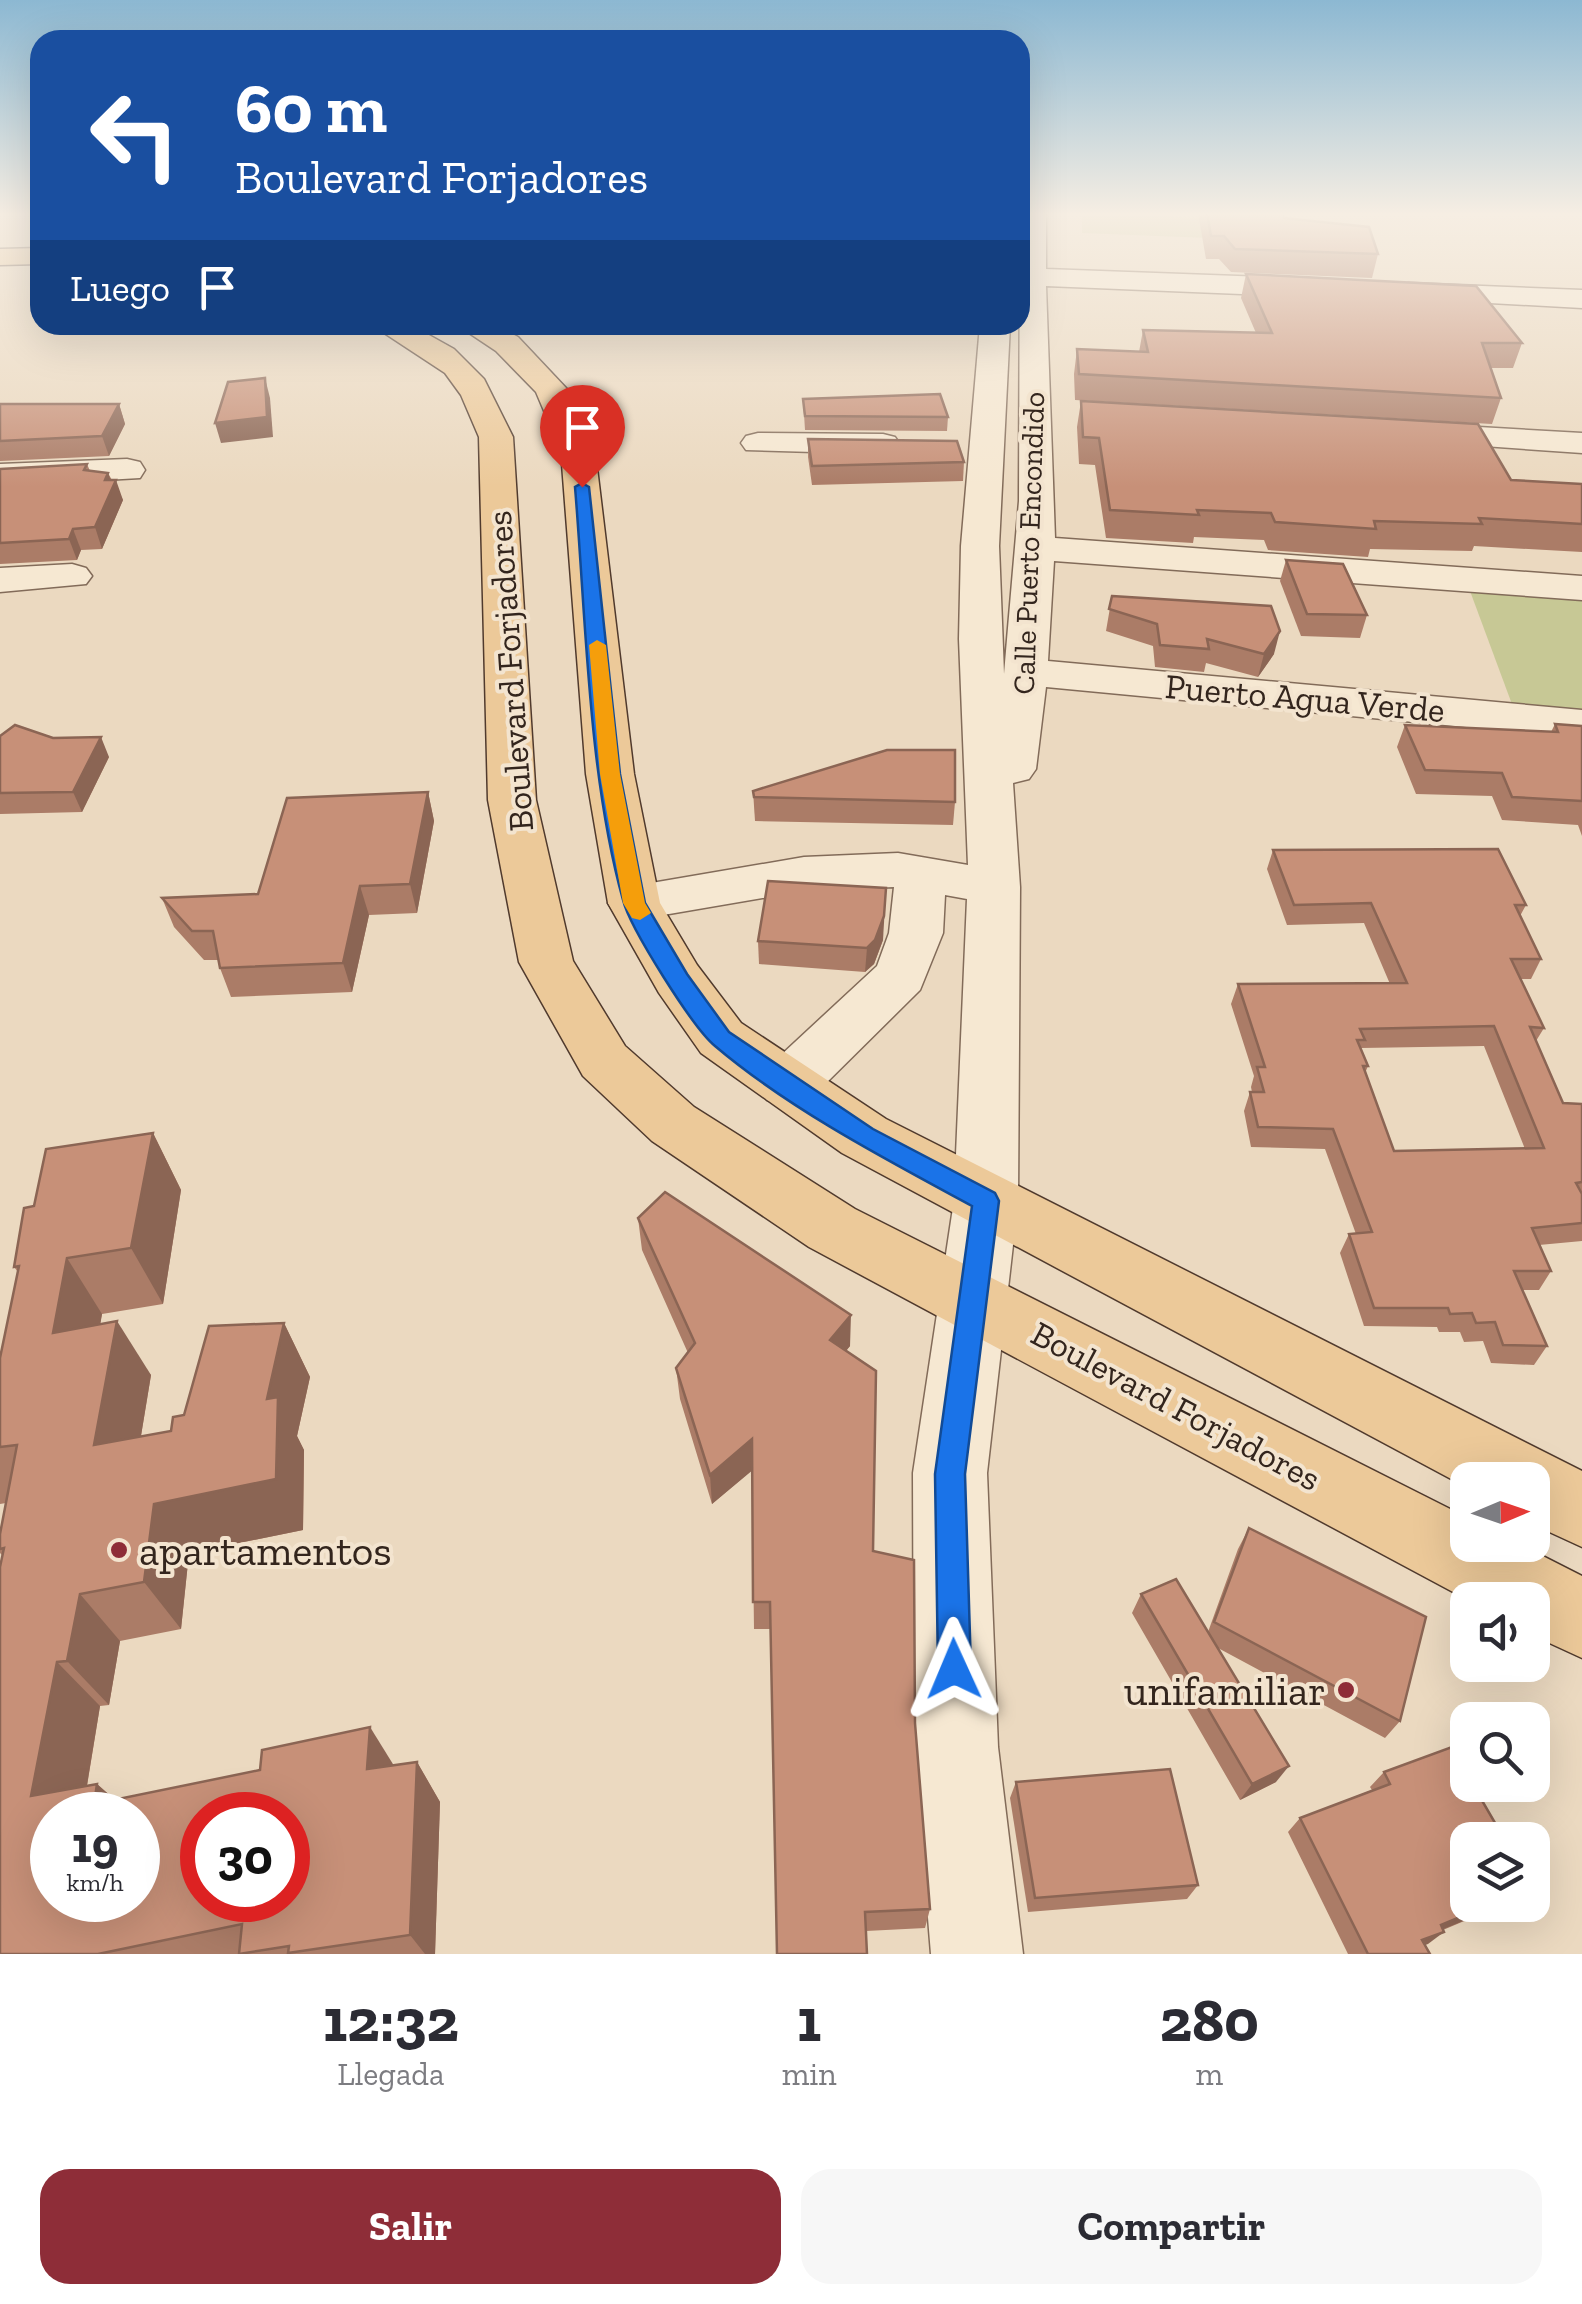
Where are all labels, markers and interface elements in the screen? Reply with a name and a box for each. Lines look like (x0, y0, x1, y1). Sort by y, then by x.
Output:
text: 60 m (235, 66, 387, 150)
icon: left (70, 70, 200, 200)
text: Boulevard Forjadores (235, 151, 648, 205)
icon: arrive (190, 260, 245, 315)
text: Luego (70, 265, 170, 311)
pin (540, 385, 625, 488)
street label: Calle Puerto Encondido (1006, 391, 1052, 695)
icon: arrive (555, 400, 610, 455)
street label: Boulevard Forjadores (478, 509, 542, 833)
street label: Puerto Agua Verde (1163, 665, 1447, 731)
street label: Boulevard Forjadores (1024, 1312, 1328, 1500)
north arrow (1450, 1462, 1550, 1562)
map controls (1450, 1462, 1550, 1922)
place label: apartamentos (139, 1525, 392, 1576)
marker: apartamentos (108, 1539, 130, 1561)
button: sound (1450, 1582, 1550, 1682)
position arrow (902, 1617, 1006, 1721)
place label: unifamiliar (1124, 1665, 1326, 1716)
marker: unifamiliar (1335, 1679, 1357, 1701)
button: search (1450, 1702, 1550, 1802)
speed limit sign: 30 (180, 1792, 310, 1922)
text: 19 (72, 1815, 118, 1875)
button: layers (1450, 1822, 1550, 1922)
text: km/h (66, 1867, 124, 1897)
text: 12:32 (323, 1984, 459, 2056)
text: 1 (797, 1984, 821, 2056)
text: 280 (1160, 1984, 1259, 2056)
text: Llegada (337, 2055, 444, 2093)
text: min (782, 2055, 837, 2093)
text: m (1196, 2055, 1223, 2093)
button: Salir (40, 2169, 781, 2284)
button: Compartir (801, 2169, 1542, 2284)

